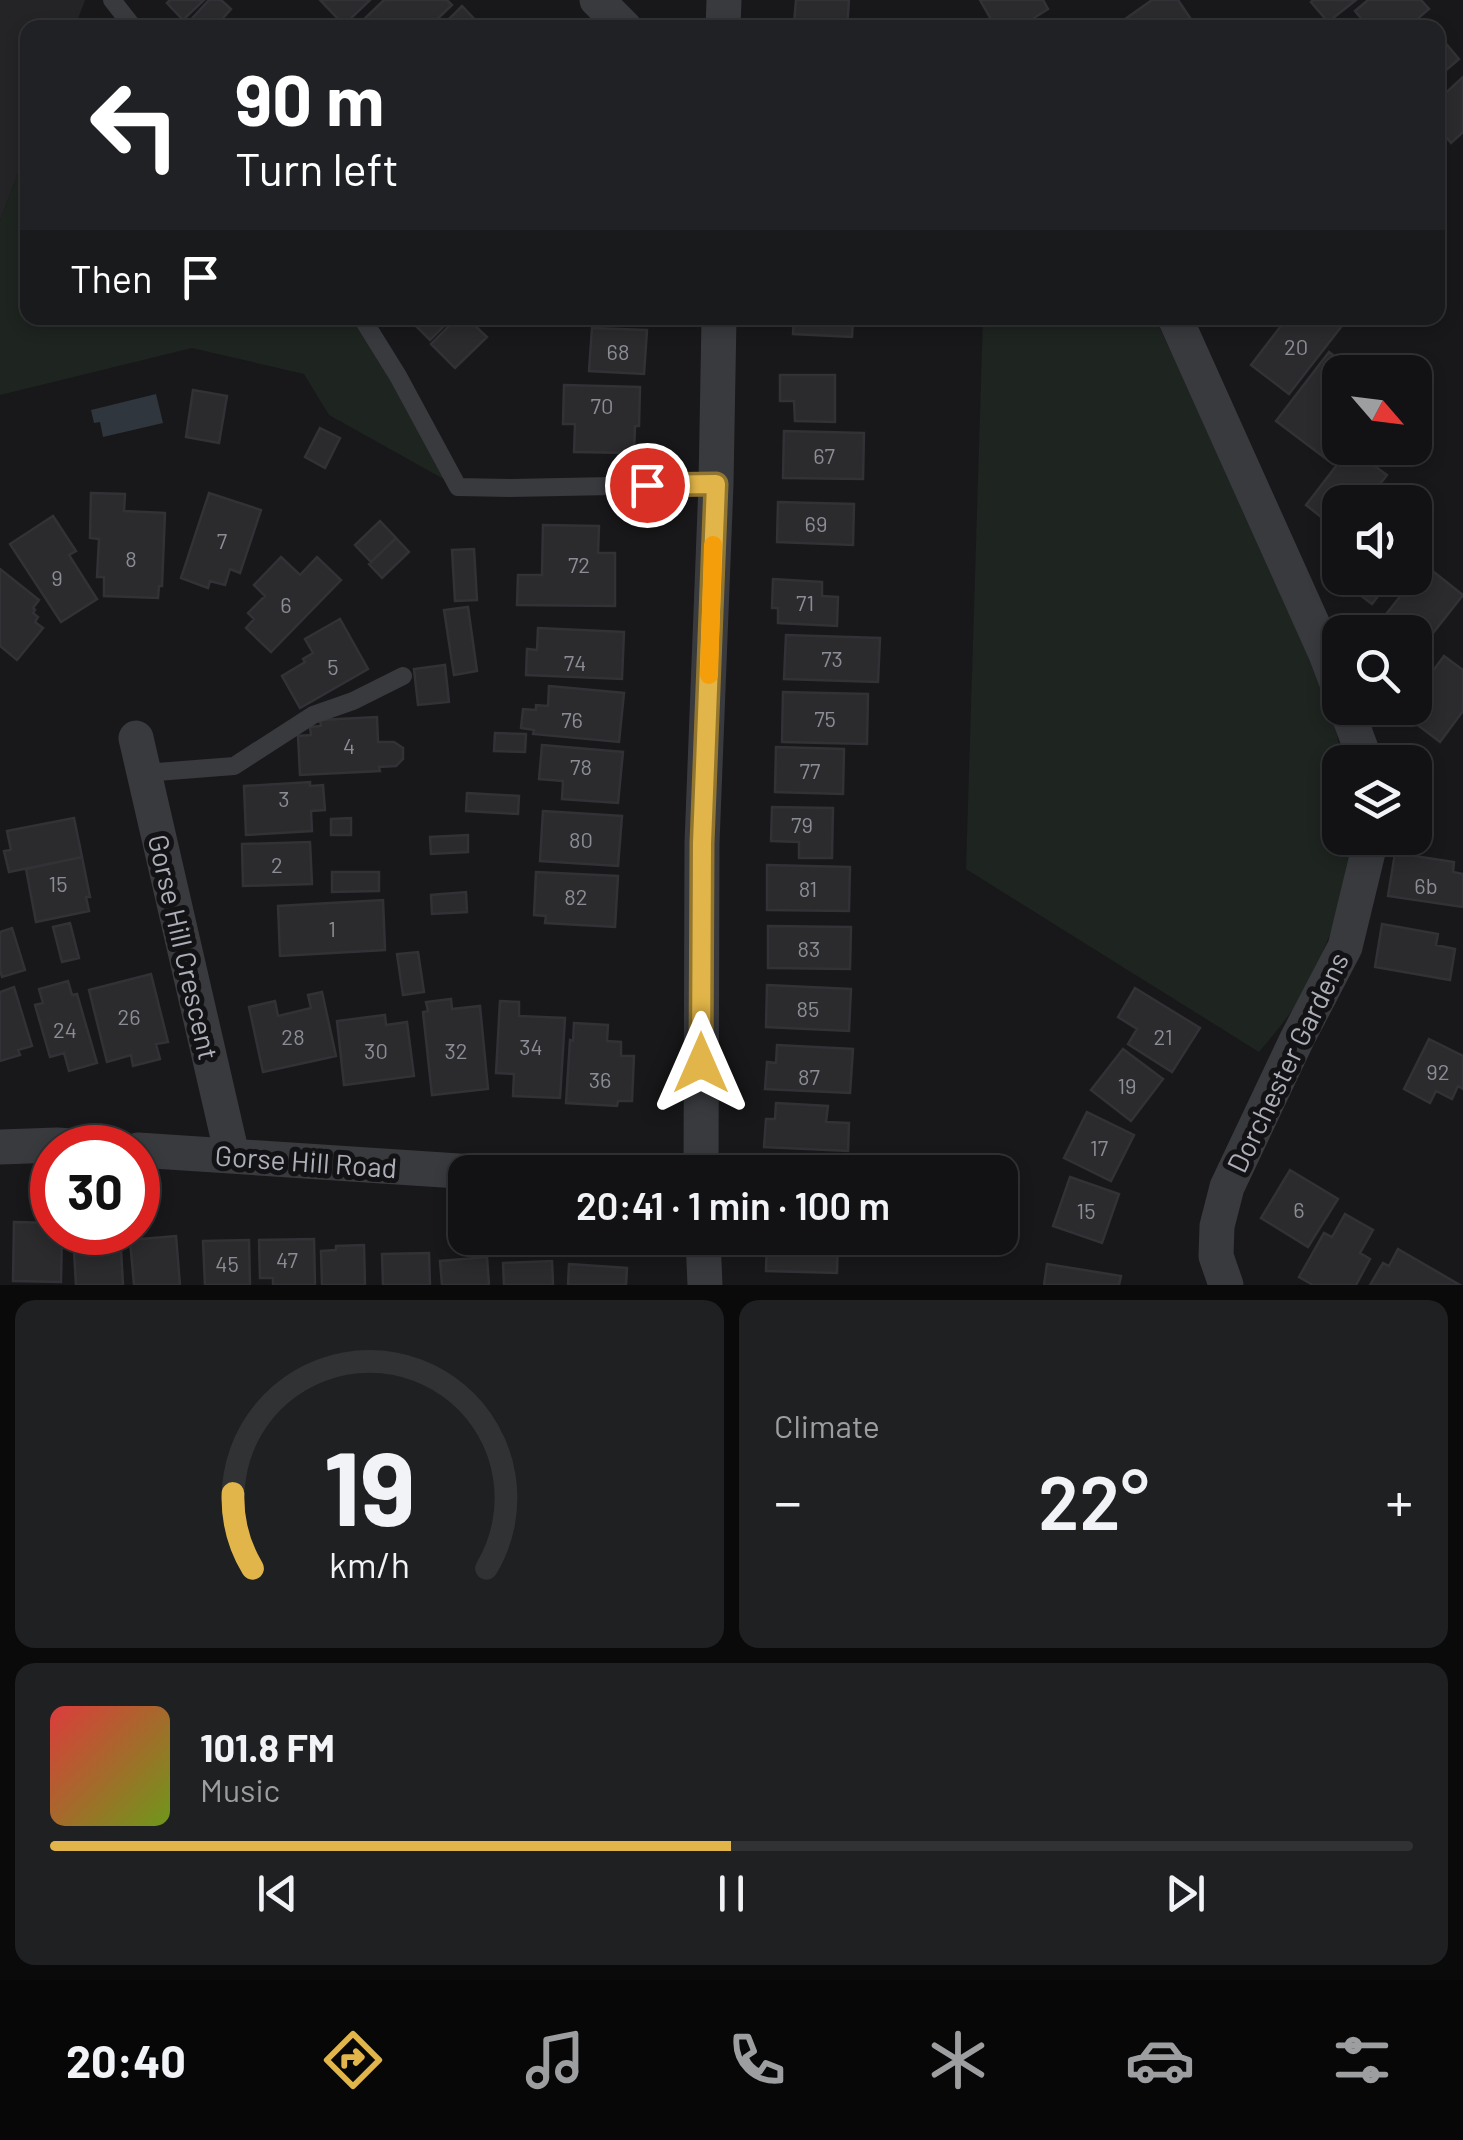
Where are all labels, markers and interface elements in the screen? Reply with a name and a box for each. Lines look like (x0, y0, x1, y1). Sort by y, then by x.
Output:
text: 90 m (235, 56, 385, 140)
icon: left (70, 60, 200, 190)
text: Turn left (235, 141, 399, 195)
icon: arrive (173, 250, 228, 305)
text: Then (70, 255, 153, 301)
house number: 20 (1284, 333, 1308, 359)
house number: 68 (607, 338, 629, 364)
north arrow (1322, 355, 1432, 465)
map controls (1322, 355, 1432, 855)
house number: 70 (591, 392, 613, 418)
house number: 67 (813, 442, 835, 468)
pin (605, 443, 690, 528)
icon: arrive (620, 458, 675, 513)
button: sound (1322, 485, 1432, 595)
house number: 69 (805, 510, 827, 536)
house number: 7 (217, 527, 227, 553)
house number: 8 (125, 545, 137, 571)
house number: 72 (568, 551, 590, 577)
house number: 9 (51, 564, 63, 590)
house number: 71 (796, 589, 814, 615)
house number: 6 (280, 591, 292, 617)
button: search (1322, 615, 1432, 725)
house number: 73 (821, 645, 843, 671)
house number: 74 (564, 649, 586, 675)
house number: 5 (327, 653, 339, 679)
house number: 75 (814, 705, 836, 731)
house number: 76 (561, 706, 583, 732)
house number: 4 (343, 732, 355, 758)
button: layers (1322, 745, 1432, 855)
house number: 78 (570, 753, 592, 779)
house number: 77 (800, 757, 820, 783)
house number: 3 (278, 785, 290, 811)
house number: 79 (791, 811, 813, 837)
house number: 80 (569, 826, 593, 852)
street label: Gorse Hill Crescent (142, 831, 226, 1063)
house number: 2 (271, 851, 283, 877)
house number: 15 (48, 870, 68, 896)
house number: 6b (1414, 872, 1438, 898)
house number: 81 (799, 875, 817, 901)
house number: 82 (564, 883, 588, 909)
house number: 1 (328, 915, 336, 941)
house number: 83 (798, 935, 820, 961)
street label: Dorchester Gardens (1219, 946, 1355, 1178)
house number: 85 (797, 995, 819, 1021)
house number: 26 (117, 1003, 141, 1029)
position arrow (649, 1011, 753, 1115)
house number: 24 (53, 1016, 77, 1042)
house number: 28 (281, 1023, 305, 1049)
house number: 21 (1153, 1023, 1173, 1049)
house number: 34 (519, 1033, 543, 1059)
house number: 30 (364, 1037, 388, 1063)
house number: 32 (444, 1037, 468, 1063)
house number: 92 (1426, 1058, 1450, 1084)
house number: 87 (798, 1063, 820, 1089)
house number: 36 (589, 1066, 611, 1092)
house number: 19 (1117, 1072, 1137, 1098)
speed limit sign: 30 (30, 1125, 160, 1255)
house number: 17 (1090, 1134, 1108, 1160)
street label: Gorse Hill Road (214, 1138, 398, 1184)
text: 20:41 · 1 min · 100 m (576, 1182, 890, 1228)
house number: 6 (1293, 1196, 1305, 1222)
house number: 15 (1076, 1197, 1096, 1223)
house number: 47 (276, 1246, 298, 1272)
house number: 45 (215, 1250, 239, 1276)
text: Climate (774, 1406, 880, 1444)
text: 19 (323, 1422, 416, 1547)
text: 22° (1038, 1455, 1149, 1545)
text: − (774, 1467, 802, 1533)
text: + (1385, 1467, 1413, 1533)
text: km/h (329, 1542, 410, 1585)
text: 101.8 FM (200, 1724, 335, 1770)
text: Music (200, 1770, 280, 1808)
icon: previous (250, 1866, 305, 1921)
icon: pause (704, 1866, 759, 1921)
icon: next (1158, 1866, 1213, 1921)
icon: directions (318, 2025, 388, 2095)
icon: music (520, 2025, 590, 2095)
icon: phone (722, 2025, 792, 2095)
icon: climate (923, 2025, 993, 2095)
icon: car (1125, 2025, 1195, 2095)
icon: filters (1327, 2025, 1397, 2095)
text: 20:40 (66, 2033, 186, 2087)

